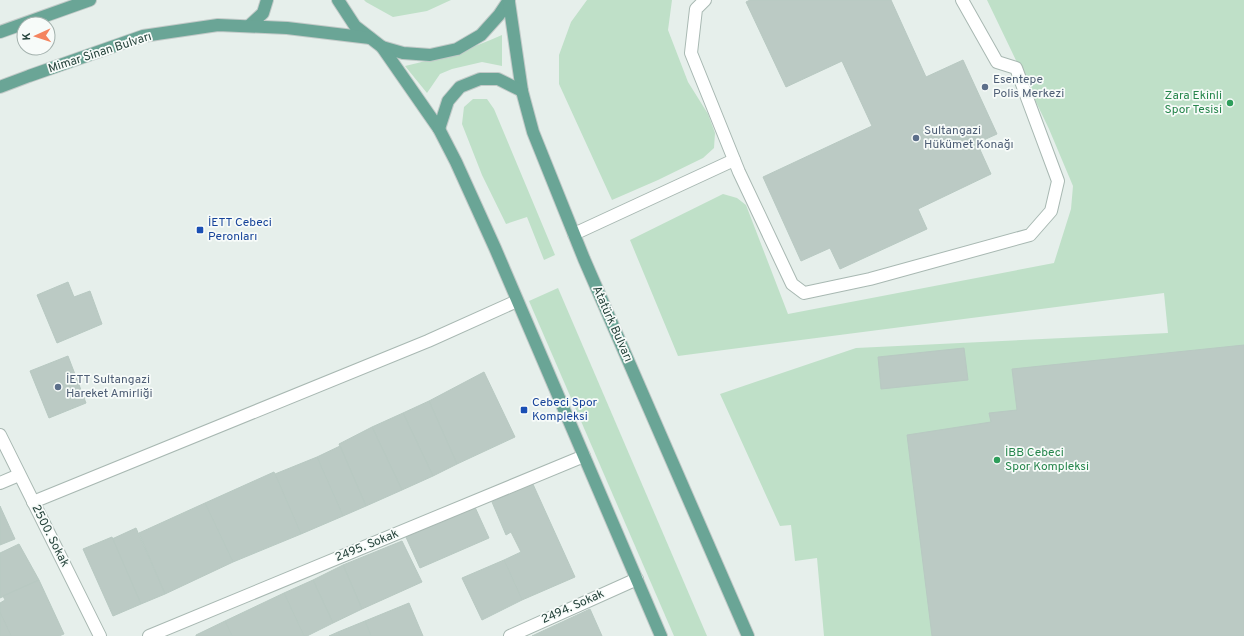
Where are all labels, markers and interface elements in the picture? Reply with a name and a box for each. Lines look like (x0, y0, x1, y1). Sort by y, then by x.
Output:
north arrow (16, 16, 56, 56)
street label: Mimar Sinan Bulvarı (46, 29, 154, 77)
text: K (20, 32, 34, 41)
place label: Esentepe Polis Merkezi (993, 72, 1064, 102)
marker: Esentepe Polis Merkezi (980, 82, 990, 92)
place label: Zara Ekinli Spor Tesisi (1165, 88, 1222, 118)
marker: Zara Ekinli Spor Tesisi (1225, 98, 1235, 108)
place label: Sultangazi Hükümet Konağı (924, 123, 1014, 153)
marker: Sultangazi Hükümet Konağı (911, 133, 921, 143)
place label: İETT Cebeci Peronları (208, 215, 272, 245)
marker: İETT Cebeci Peronları (195, 225, 205, 235)
street label: Atatürk Bulvarı (588, 284, 636, 364)
place label: İETT Sultangazi Hareket Amirliği (66, 372, 153, 402)
marker: İETT Sultangazi Hareket Amirliği (53, 382, 63, 392)
place label: Cebeci Spor Kompleksi (532, 395, 598, 425)
marker: Cebeci Spor Kompleksi (519, 405, 529, 415)
place label: İBB Cebeci Spor Kompleksi (1005, 445, 1089, 475)
marker: İBB Cebeci Spor Kompleksi (992, 455, 1002, 465)
street label: 2500. Sokak (27, 502, 73, 570)
street label: 2495. Sokak (333, 526, 401, 566)
street label: 2494. Sokak (539, 586, 607, 628)

